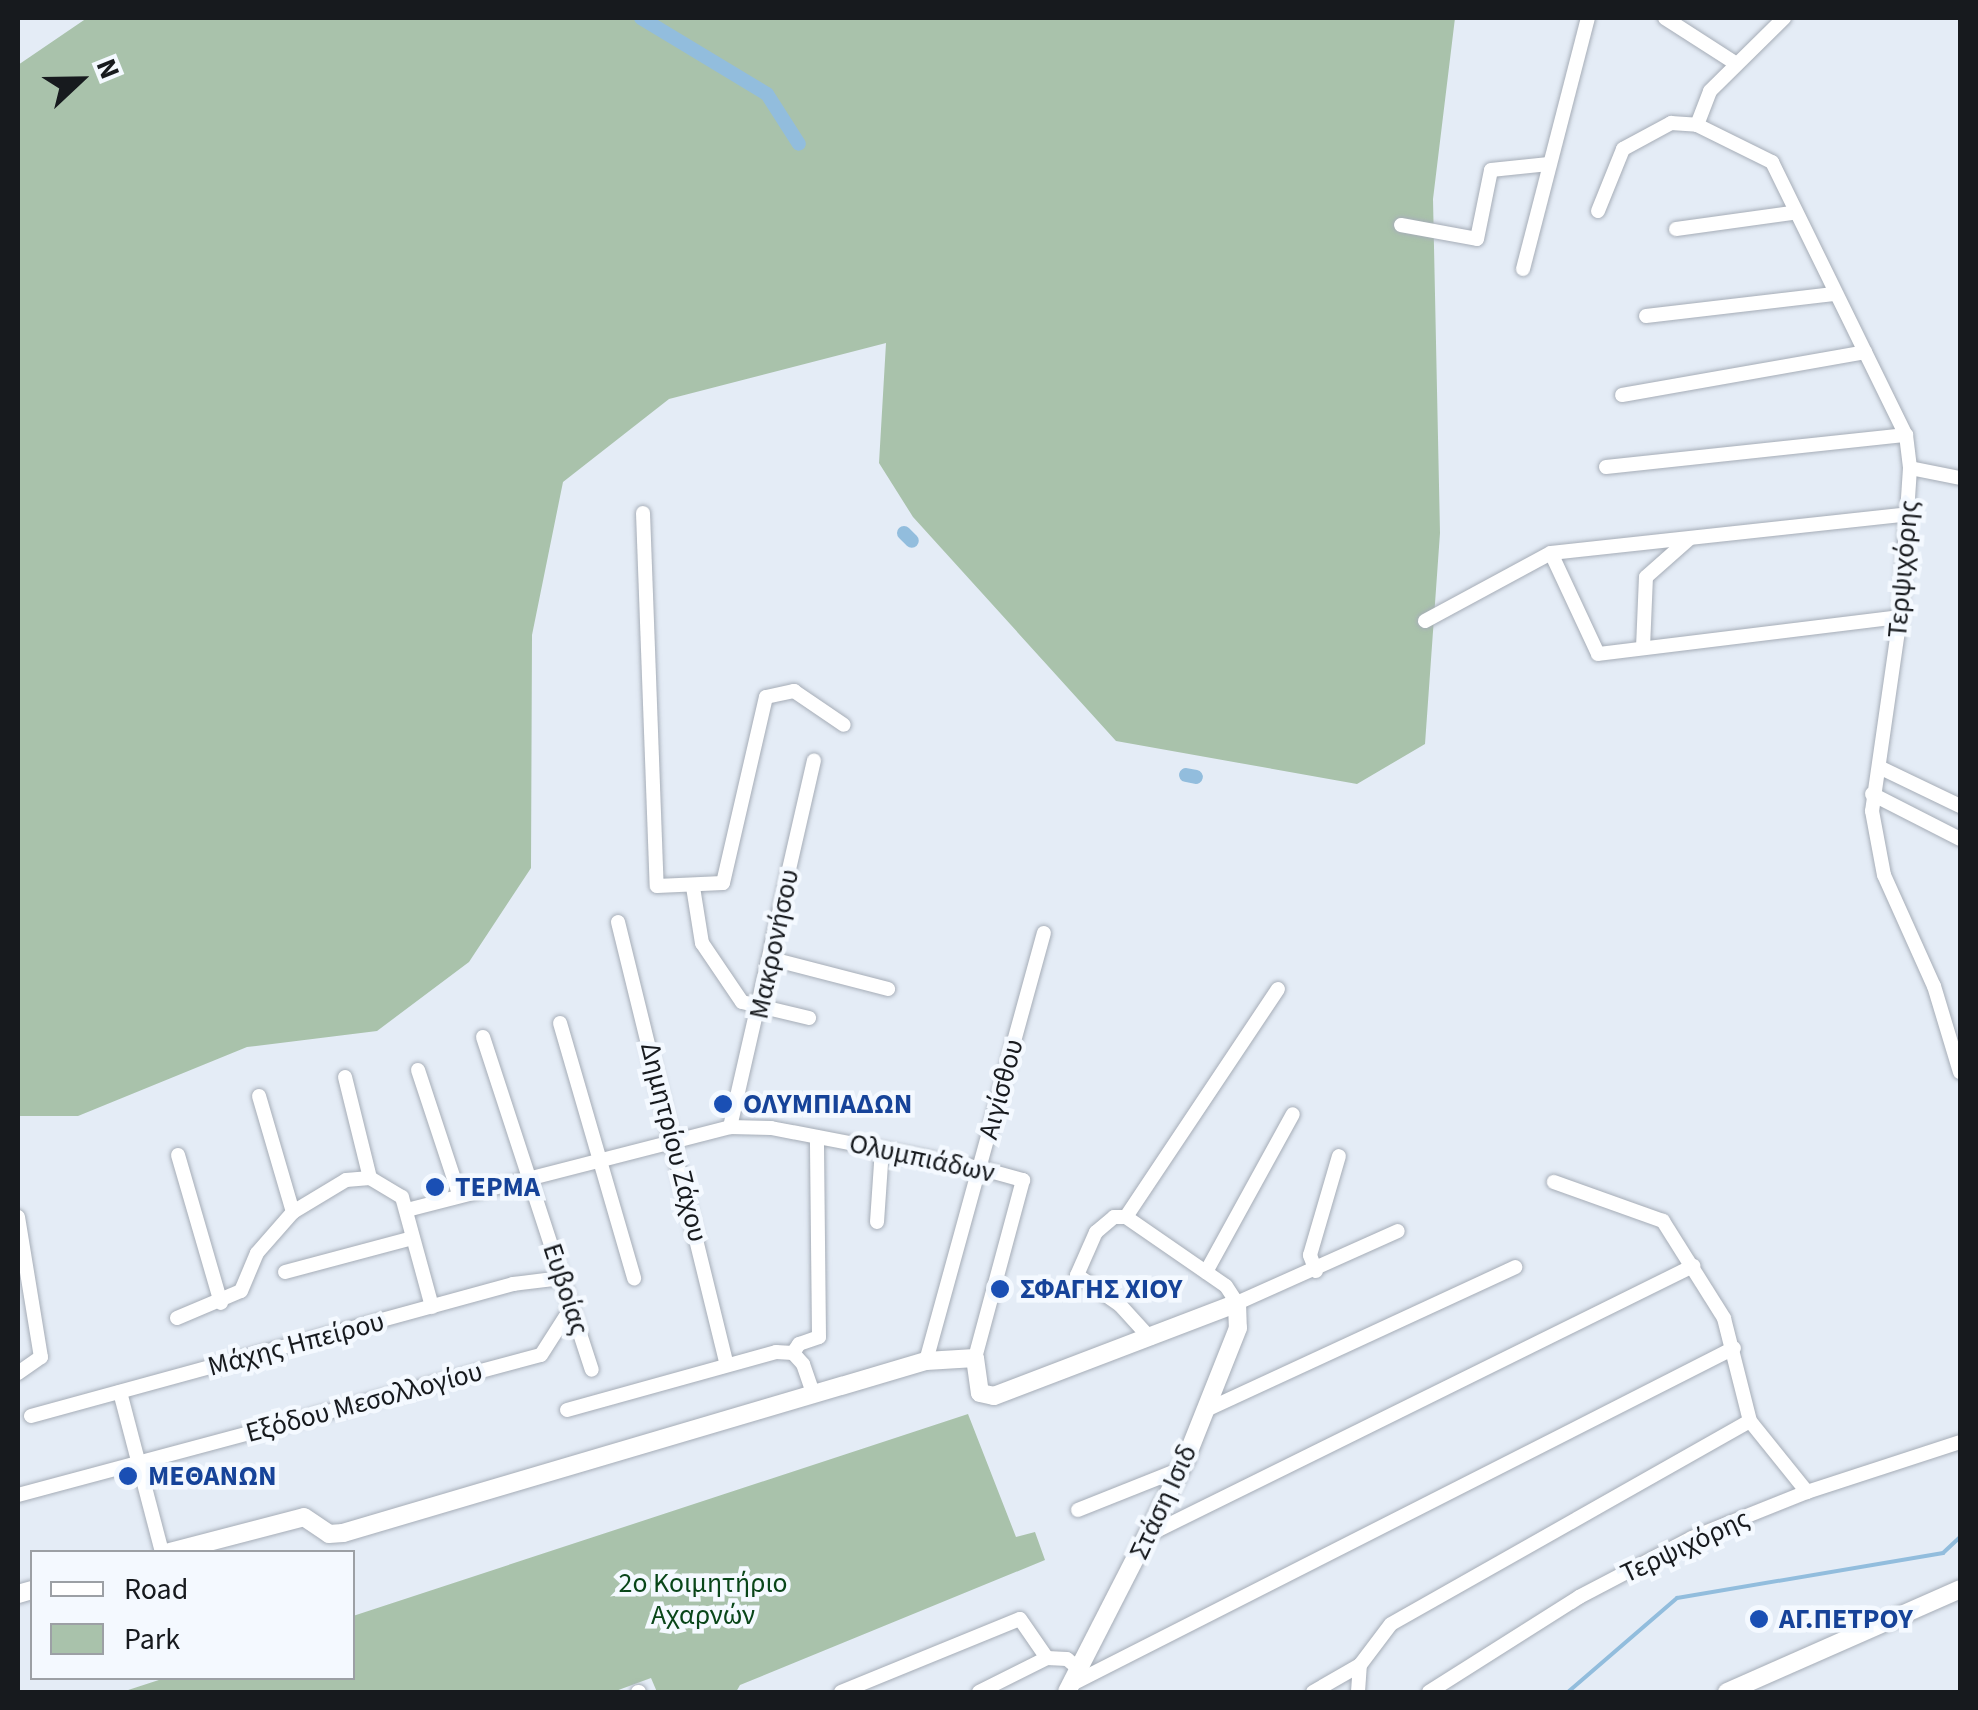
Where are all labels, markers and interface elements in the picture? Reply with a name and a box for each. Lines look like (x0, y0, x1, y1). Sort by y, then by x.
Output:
north arrow (30, 30, 130, 130)
text: N (86, 53, 130, 85)
street label: Τερψιχόρης (1880, 499, 1926, 639)
street label: Μακρονήσου (742, 866, 806, 1022)
street label: Αιγίσθου (972, 1035, 1030, 1143)
street label: Δημητρίου Ζάχου (633, 1039, 715, 1245)
place label: ΟΛΥΜΠΙΑΔΩΝ (743, 1087, 912, 1121)
marker: ΟΛΥΜΠΙΑΔΩΝ (712, 1093, 734, 1115)
street label: Ολυμπιάδων (846, 1126, 998, 1190)
place label: ΤΕΡΜΑ (455, 1170, 540, 1204)
marker: ΤΕΡΜΑ (424, 1176, 446, 1198)
street label: Ευβοίας (535, 1239, 597, 1339)
place label: ΣΦΑΓΗΣ ΧΙΟΥ (1020, 1272, 1183, 1306)
marker: ΣΦΑΓΗΣ ΧΙΟΥ (989, 1278, 1011, 1300)
street label: Μάχης Ηπείρου (204, 1304, 388, 1384)
street label: Εξόδου Μεσολλογίου (242, 1354, 486, 1450)
street label: Στάση Ισιδ (1122, 1439, 1204, 1565)
place label: ΜΕΘΑΝΩΝ (148, 1459, 277, 1493)
marker: ΜΕΘΑΝΩΝ (117, 1465, 139, 1487)
street label: Τερψιχόρης (1615, 1502, 1755, 1590)
legend (30, 1550, 355, 1680)
park label: 2ο Κοιμητήριο Αχαρνών (619, 1566, 787, 1632)
text: Road (124, 1568, 188, 1611)
place label: ΑΓ.ΠΕΤΡΟΥ (1779, 1602, 1913, 1636)
marker: ΑΓ.ΠΕΤΡΟΥ (1748, 1608, 1770, 1630)
text: Park (124, 1618, 180, 1661)

